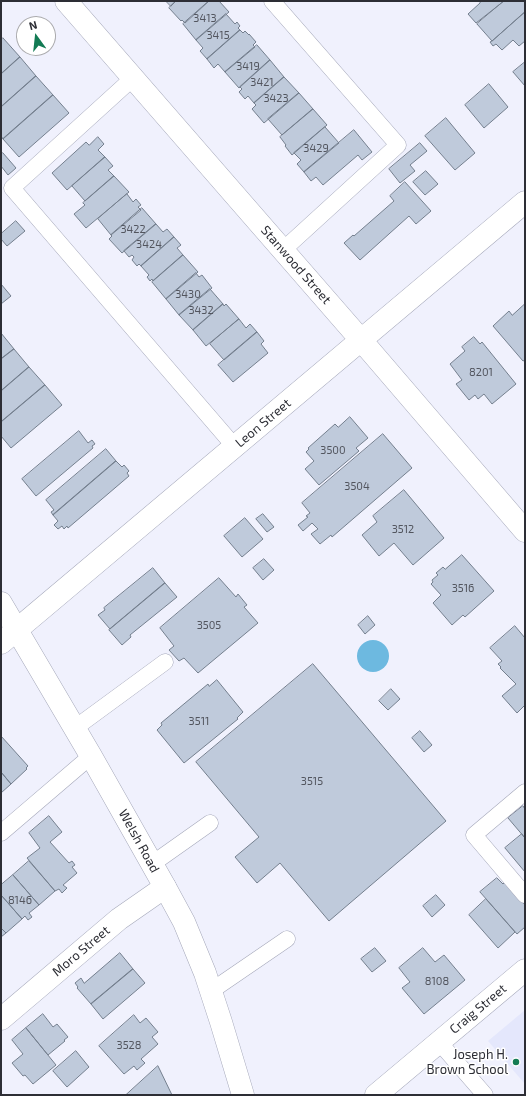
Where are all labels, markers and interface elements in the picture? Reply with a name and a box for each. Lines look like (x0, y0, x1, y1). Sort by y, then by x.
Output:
house number: 3413 (193, 11, 217, 25)
north arrow (16, 16, 56, 56)
text: N (27, 18, 39, 32)
house number: 3415 (206, 28, 230, 42)
house number: 3419 (236, 59, 260, 73)
house number: 3421 (250, 75, 274, 89)
house number: 3423 (263, 91, 289, 105)
house number: 3429 (303, 141, 329, 155)
house number: 3422 (120, 222, 146, 236)
street label: Stanwood Street (258, 223, 334, 307)
house number: 3424 (136, 237, 162, 251)
house number: 3430 (175, 287, 201, 301)
house number: 3432 (188, 303, 214, 317)
house number: 8201 (469, 365, 493, 379)
street label: Leon Street (232, 395, 294, 451)
house number: 3500 (320, 443, 346, 457)
house number: 3504 (344, 479, 370, 493)
house number: 3512 (392, 522, 414, 536)
house number: 3516 (452, 581, 474, 595)
house number: 3505 (197, 618, 221, 632)
house number: 3511 (189, 714, 209, 728)
house number: 3515 (301, 774, 323, 788)
street label: Welsh Road (115, 807, 163, 875)
house number: 8146 (8, 893, 32, 907)
street label: Moro Street (49, 922, 113, 980)
house number: 8108 (425, 974, 449, 988)
street label: Craig Street (446, 981, 510, 1037)
house number: 3528 (117, 1038, 141, 1052)
place label: Joseph H. Brown School (427, 1047, 508, 1078)
marker: Joseph H. Brown School (511, 1057, 521, 1067)

